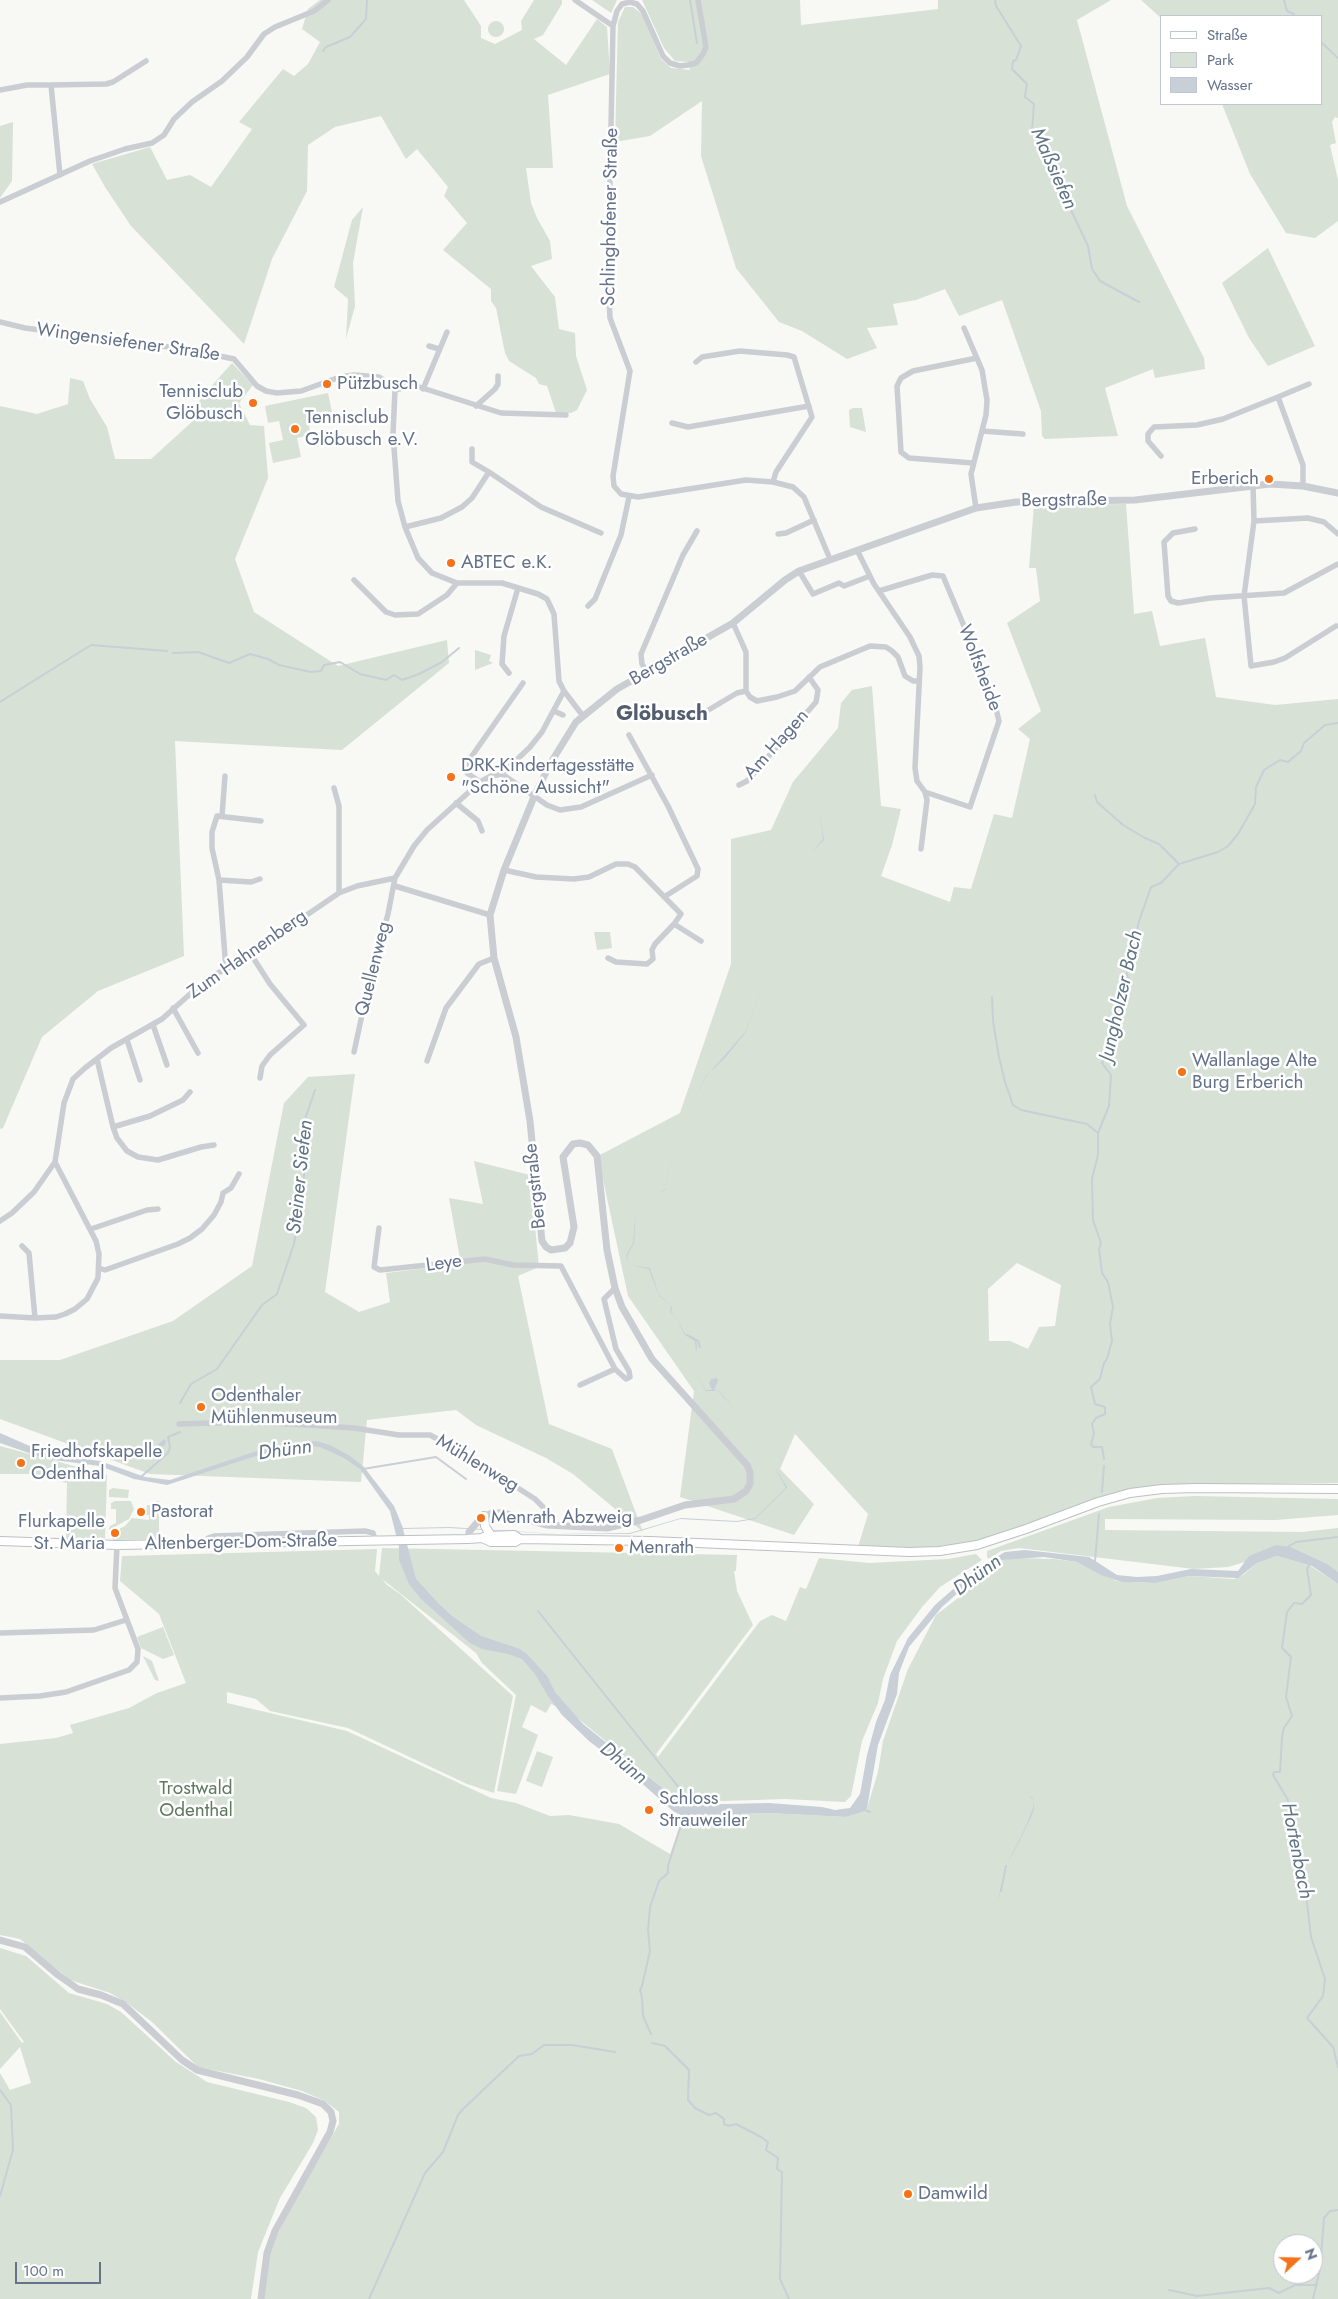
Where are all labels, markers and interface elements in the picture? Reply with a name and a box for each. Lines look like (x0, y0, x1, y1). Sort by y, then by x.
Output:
legend (1160, 15, 1323, 105)
text: Straße (1207, 24, 1247, 46)
text: Park (1207, 49, 1234, 71)
text: Wasser (1207, 74, 1253, 96)
water label: Maßsiefen (1024, 125, 1082, 213)
street label: Schlinghofener Straße (598, 128, 624, 306)
street label: Wingensiefener Straße (35, 319, 221, 367)
place label: Pützbusch (337, 373, 418, 395)
marker: Pützbusch (321, 378, 333, 390)
place label: Tennisclub Glöbusch (159, 381, 243, 425)
marker: Tennisclub Glöbusch (247, 397, 259, 409)
place label: Tennisclub Glöbusch e.V. (305, 407, 419, 451)
marker: Tennisclub Glöbusch e.V. (289, 423, 301, 435)
place label: Erberich (1191, 468, 1259, 490)
marker: Erberich (1263, 473, 1275, 485)
street label: Bergstraße (1021, 489, 1107, 513)
place label: ABTEC e.K. (461, 552, 553, 574)
marker: ABTEC e.K. (445, 557, 457, 569)
street label: Wolfsheide (952, 622, 1006, 714)
street label: Bergstraße (626, 629, 712, 691)
district label: Glöbusch (616, 702, 708, 728)
street label: Am Hagen (740, 705, 814, 785)
place label: DRK-Kindertagesstätte "Schöne Aussicht" (461, 755, 634, 799)
marker: DRK-Kindertagesstätte "Schöne Aussicht" (445, 771, 457, 783)
street label: Zum Hahnenberg (184, 905, 312, 1005)
street label: Quellenweg (351, 919, 397, 1019)
water label: Jungholzer Bach (1095, 928, 1149, 1064)
place label: Wallanlage Alte Burg Erberich (1192, 1050, 1317, 1094)
marker: Wallanlage Alte Burg Erberich (1176, 1066, 1188, 1078)
water label: Steiner Siefen (283, 1119, 319, 1235)
street label: Bergstraße (520, 1142, 552, 1230)
street label: Leye (425, 1250, 463, 1278)
place label: Odenthaler Mühlenmuseum (211, 1385, 338, 1429)
marker: Odenthaler Mühlenmuseum (195, 1401, 207, 1413)
street label: Mühlenweg (431, 1430, 523, 1498)
water label: Dhünn (257, 1435, 313, 1467)
place label: Friedhofskapelle Odenthal (31, 1441, 162, 1485)
marker: Friedhofskapelle Odenthal (15, 1457, 27, 1469)
place label: Pastorat (151, 1501, 213, 1523)
marker: Pastorat (135, 1506, 147, 1518)
place label: Menrath Abzweig (491, 1507, 632, 1529)
place label: Flurkapelle St. Maria (18, 1511, 105, 1555)
marker: Menrath Abzweig (475, 1512, 487, 1524)
marker: Flurkapelle St. Maria (109, 1527, 121, 1539)
street label: Altenberger-Dom-Straße (145, 1530, 337, 1556)
place label: Menrath (629, 1537, 694, 1559)
marker: Menrath (613, 1542, 625, 1554)
water label: Dhünn (949, 1550, 1007, 1602)
water label: Dhünn (594, 1738, 652, 1790)
park label: Trostwald Odenthal (159, 1778, 233, 1822)
place label: Schloss Strauweiler (659, 1788, 748, 1832)
water label: Hortenbach (1275, 1801, 1317, 1901)
marker: Schloss Strauweiler (643, 1804, 655, 1816)
place label: Damwild (918, 2183, 988, 2205)
marker: Damwild (902, 2188, 914, 2200)
north arrow (1273, 2234, 1323, 2284)
text: N (1300, 2245, 1322, 2263)
scale bar (18, 2252, 104, 2284)
text: 100 m (23, 2260, 64, 2282)

